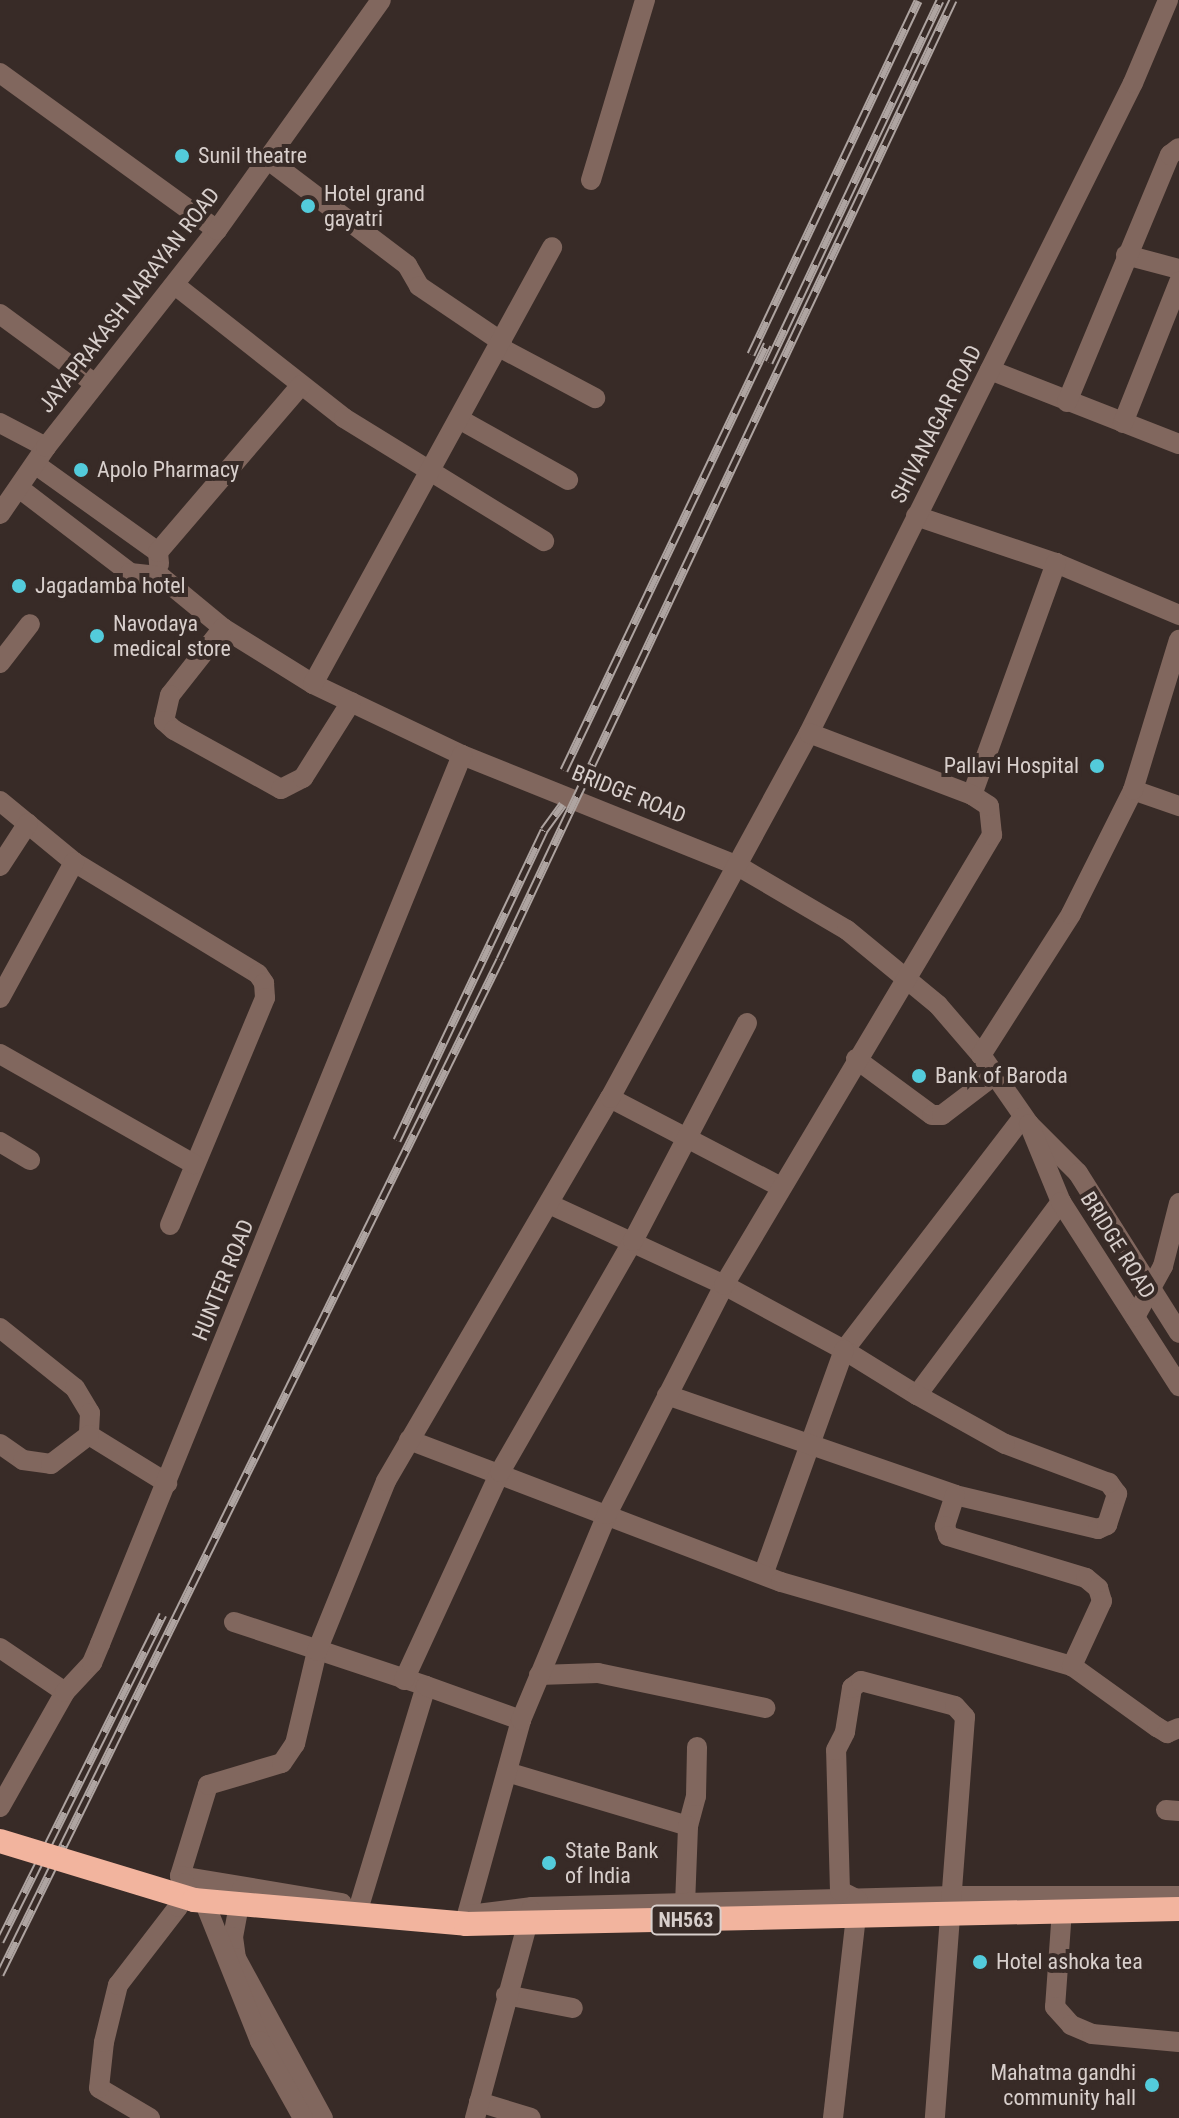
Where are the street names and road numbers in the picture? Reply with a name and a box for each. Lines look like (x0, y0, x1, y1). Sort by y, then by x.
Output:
street label: JAYAPRAKASH NARAYAN ROAD (33, 182, 225, 418)
street label: SHIVANAGAR ROAD (885, 341, 987, 507)
street label: BRIDGE ROAD (568, 759, 690, 829)
street label: BRIDGE ROAD (1075, 1187, 1161, 1303)
street label: HUNTER ROAD (187, 1216, 259, 1344)
road number: NH563 (650, 1904, 722, 1936)

